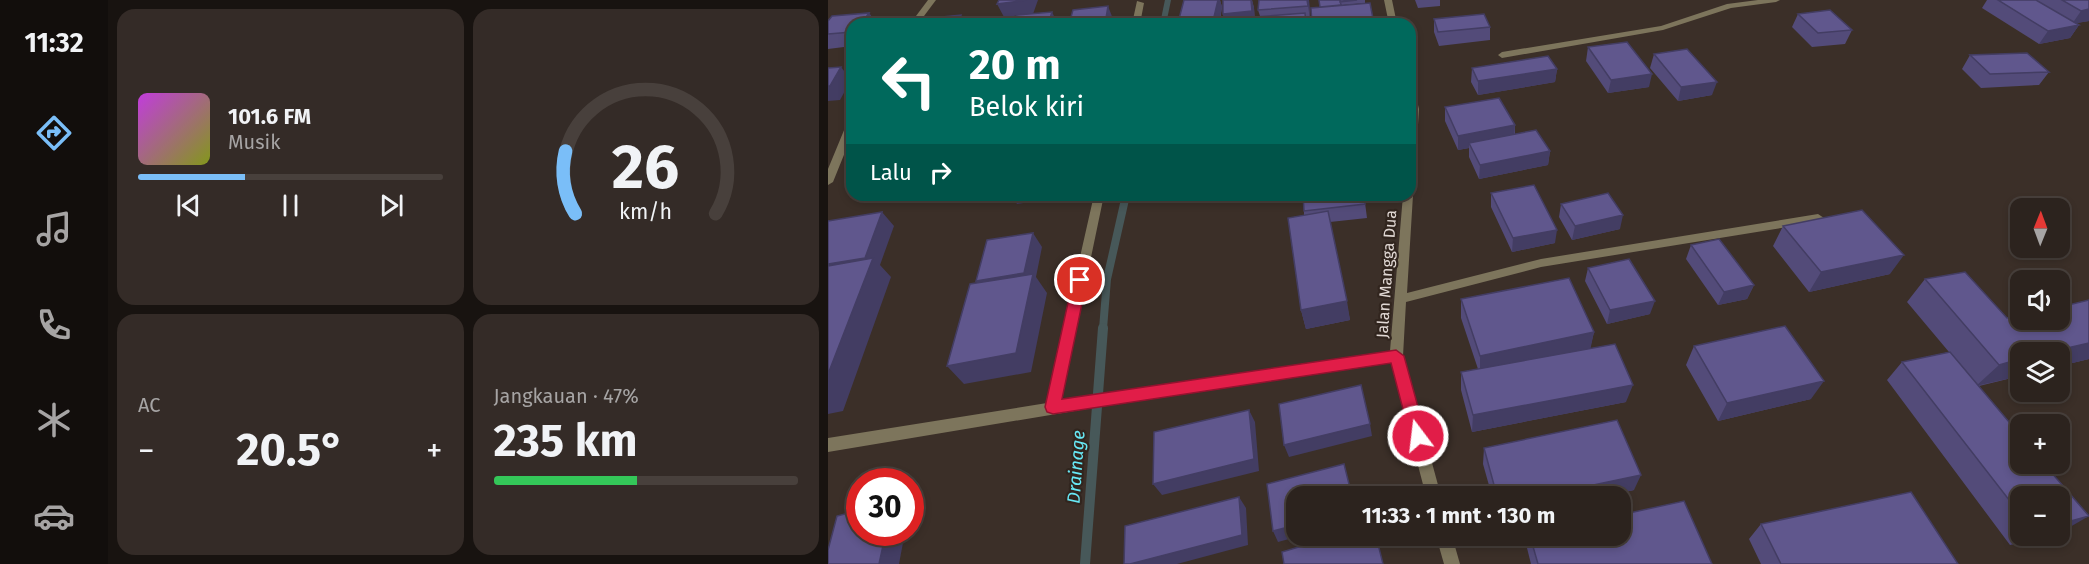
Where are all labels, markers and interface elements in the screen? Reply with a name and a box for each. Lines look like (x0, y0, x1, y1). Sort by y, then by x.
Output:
text: 11:32 (24, 27, 84, 59)
text: 20 m (969, 40, 1061, 90)
icon: left (870, 42, 948, 120)
text: Belok kiri (969, 91, 1084, 123)
text: 101.6 FM (228, 103, 311, 130)
icon: directions (33, 112, 75, 154)
text: Musik (228, 130, 280, 154)
text: 26 (612, 130, 679, 205)
icon: right (924, 156, 957, 189)
text: Lalu (870, 159, 912, 186)
icon: previous (172, 189, 205, 222)
icon: pause (274, 189, 307, 222)
icon: next (375, 189, 408, 222)
north arrow (2010, 198, 2070, 258)
map controls (2010, 198, 2070, 546)
text: km/h (619, 200, 672, 226)
icon: music (33, 208, 75, 250)
street label: Jalan Mangga Dua (1373, 209, 1400, 339)
pin (1054, 254, 1105, 305)
icon: arrive (1063, 263, 1096, 296)
button: sound (2010, 270, 2070, 330)
icon: phone (33, 304, 75, 346)
button: layers (2010, 342, 2070, 402)
text: Jangkauan · 47% (494, 384, 639, 408)
text: AC (138, 393, 160, 417)
icon: climate (33, 399, 75, 441)
position arrow (1386, 404, 1450, 468)
text: 235 km (494, 414, 638, 468)
button: + (2010, 414, 2070, 474)
text: 20.5° (236, 423, 344, 477)
water label: Drainage (1062, 430, 1090, 504)
text: − (138, 431, 155, 471)
text: + (426, 431, 443, 471)
speed limit sign: 30 (846, 468, 924, 546)
button: − (2010, 486, 2070, 546)
icon: car (33, 495, 75, 537)
text: 11:33 · 1 mnt · 130 m (1362, 502, 1555, 529)

